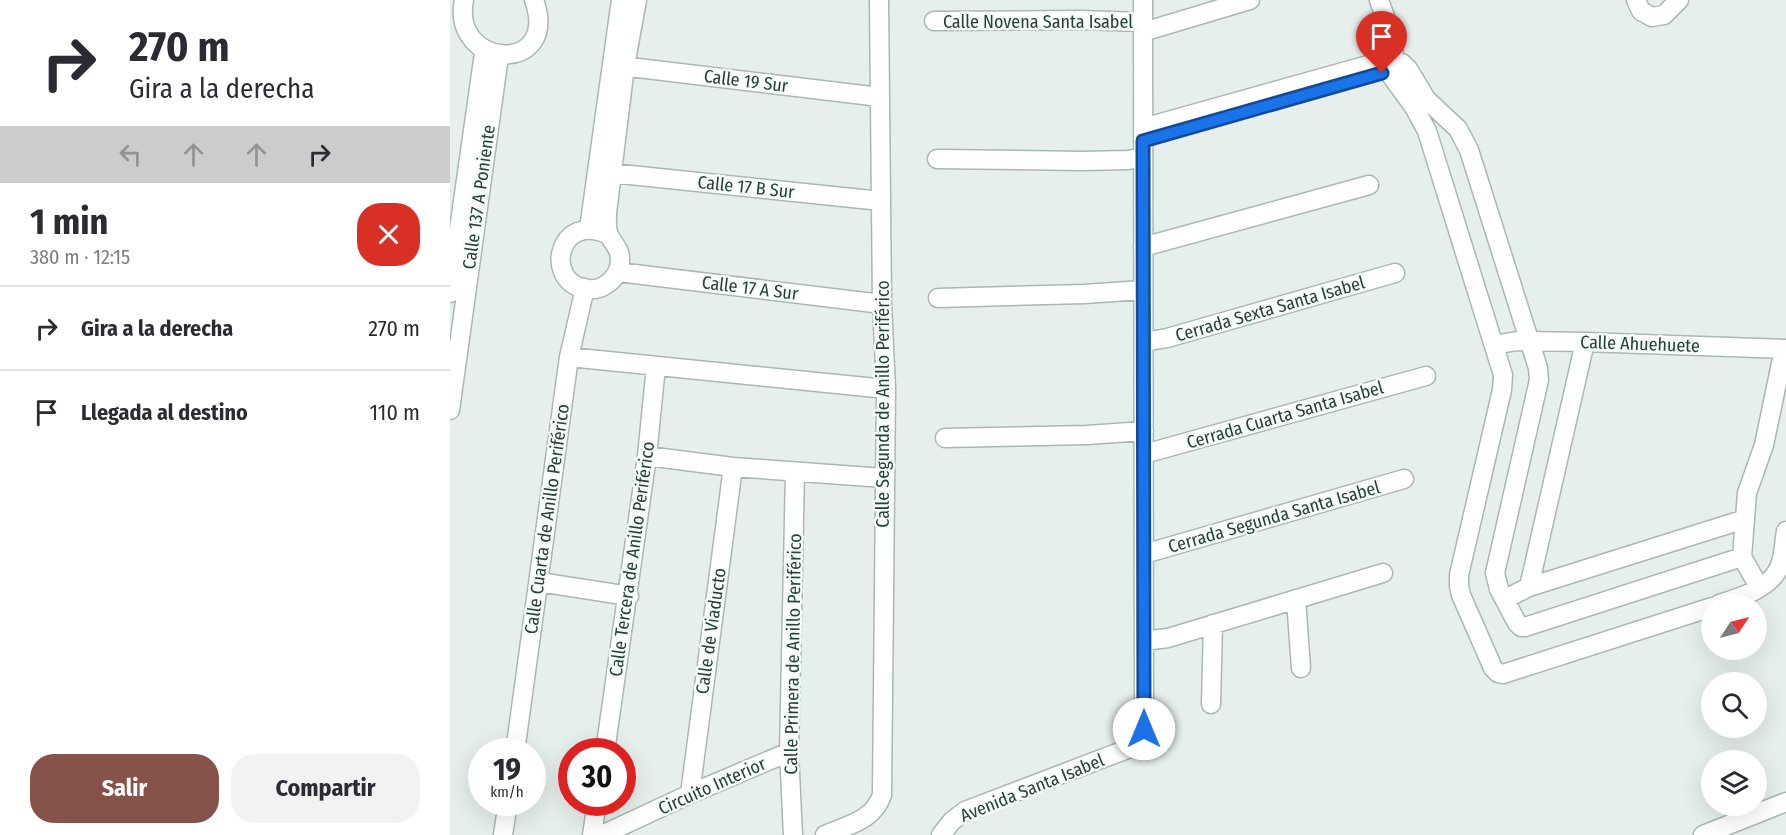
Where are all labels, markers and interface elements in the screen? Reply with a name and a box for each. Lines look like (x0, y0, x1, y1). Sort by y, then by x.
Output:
street label: Calle Novena Santa Isabel (943, 11, 1133, 33)
pin (1356, 11, 1407, 73)
icon: arrive (1365, 20, 1398, 53)
text: 270 m (129, 22, 229, 72)
icon: right (30, 24, 108, 102)
street label: Calle 19 Sur (703, 65, 790, 97)
text: Gira a la derecha (129, 73, 314, 105)
street label: Calle 137 A Poniente (458, 123, 500, 271)
icon: left (114, 138, 147, 171)
icon: ahead (177, 138, 210, 171)
icon: ahead (240, 138, 273, 171)
icon: right (303, 138, 336, 171)
street label: Calle 17 B Sur (696, 171, 796, 203)
text: 1 min (30, 200, 108, 244)
button: close (357, 203, 420, 266)
text: 380 m · 12:15 (30, 245, 130, 269)
street label: Calle 17 A Sur (701, 271, 800, 305)
street label: Cerrada Sexta Santa Isabel (1173, 271, 1367, 347)
street label: Calle Segunda de Anillo Periférico (872, 280, 894, 528)
icon: right (30, 312, 63, 345)
text: Gira a la derecha (81, 315, 233, 342)
text: 270 m (368, 315, 420, 342)
street label: Calle Ahuehuete (1580, 331, 1700, 357)
street label: Cerrada Cuarta Santa Isabel (1184, 376, 1386, 454)
icon: arrive (30, 396, 63, 429)
text: Llegada al destino (81, 399, 248, 426)
text: 110 m (370, 399, 420, 426)
street label: Calle Cuarta de Anillo Periférico (520, 403, 574, 635)
street label: Calle Tercera de Anillo Periférico (605, 440, 659, 678)
street label: Cerrada Segunda Santa Isabel (1166, 476, 1383, 558)
street label: Calle Primera de Anillo Periférico (780, 533, 806, 775)
street label: Calle de Viaducto (691, 566, 731, 696)
north arrow (1701, 594, 1767, 660)
map controls (1701, 594, 1767, 816)
button: search (1701, 672, 1767, 738)
position arrow (1112, 697, 1176, 761)
speed limit sign: 30 (558, 738, 636, 816)
street label: Avenida Santa Isabel (957, 749, 1107, 827)
button: layers (1701, 750, 1767, 816)
text: 19 (493, 752, 521, 788)
street label: Circuito Interior (655, 752, 770, 820)
button: Salir (30, 754, 219, 823)
button: Compartir (231, 754, 420, 823)
text: km/h (490, 783, 524, 801)

